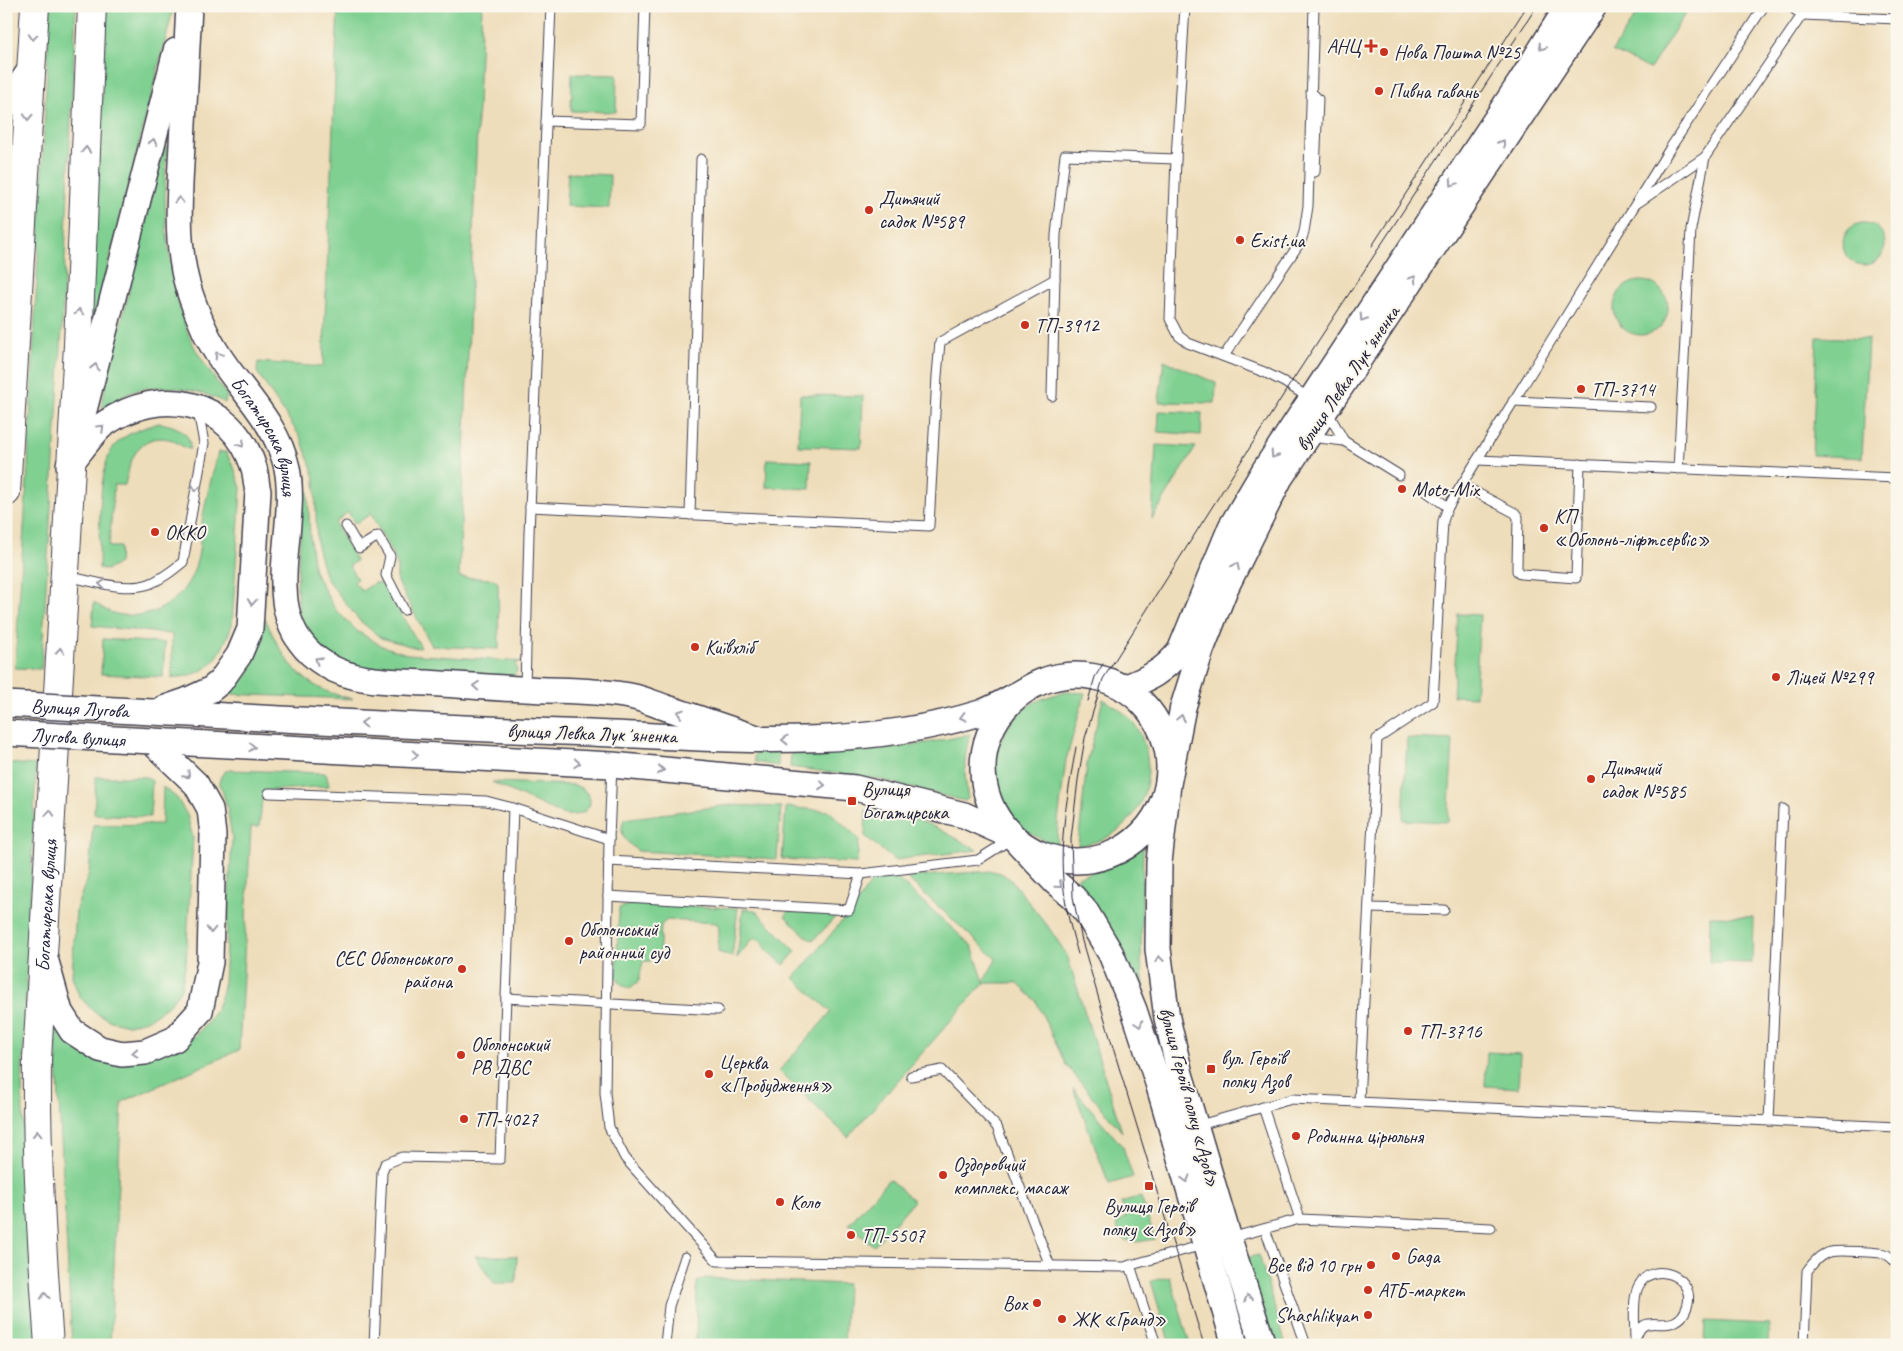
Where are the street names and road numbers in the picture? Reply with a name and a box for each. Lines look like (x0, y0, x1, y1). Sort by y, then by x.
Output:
street label: вулиця Левка Лукʼяненка (1290, 300, 1406, 456)
street label: Богатирська вулиця (225, 371, 301, 497)
street label: Вулиця Лугова (30, 693, 131, 724)
street label: вулиця Левка Лукʼяненка (507, 718, 679, 749)
street label: Лугова вулиця (30, 722, 127, 753)
street label: Богатирська вулиця (30, 838, 63, 972)
street label: вулиця Героїв полку «Азов» (1153, 1004, 1226, 1190)

